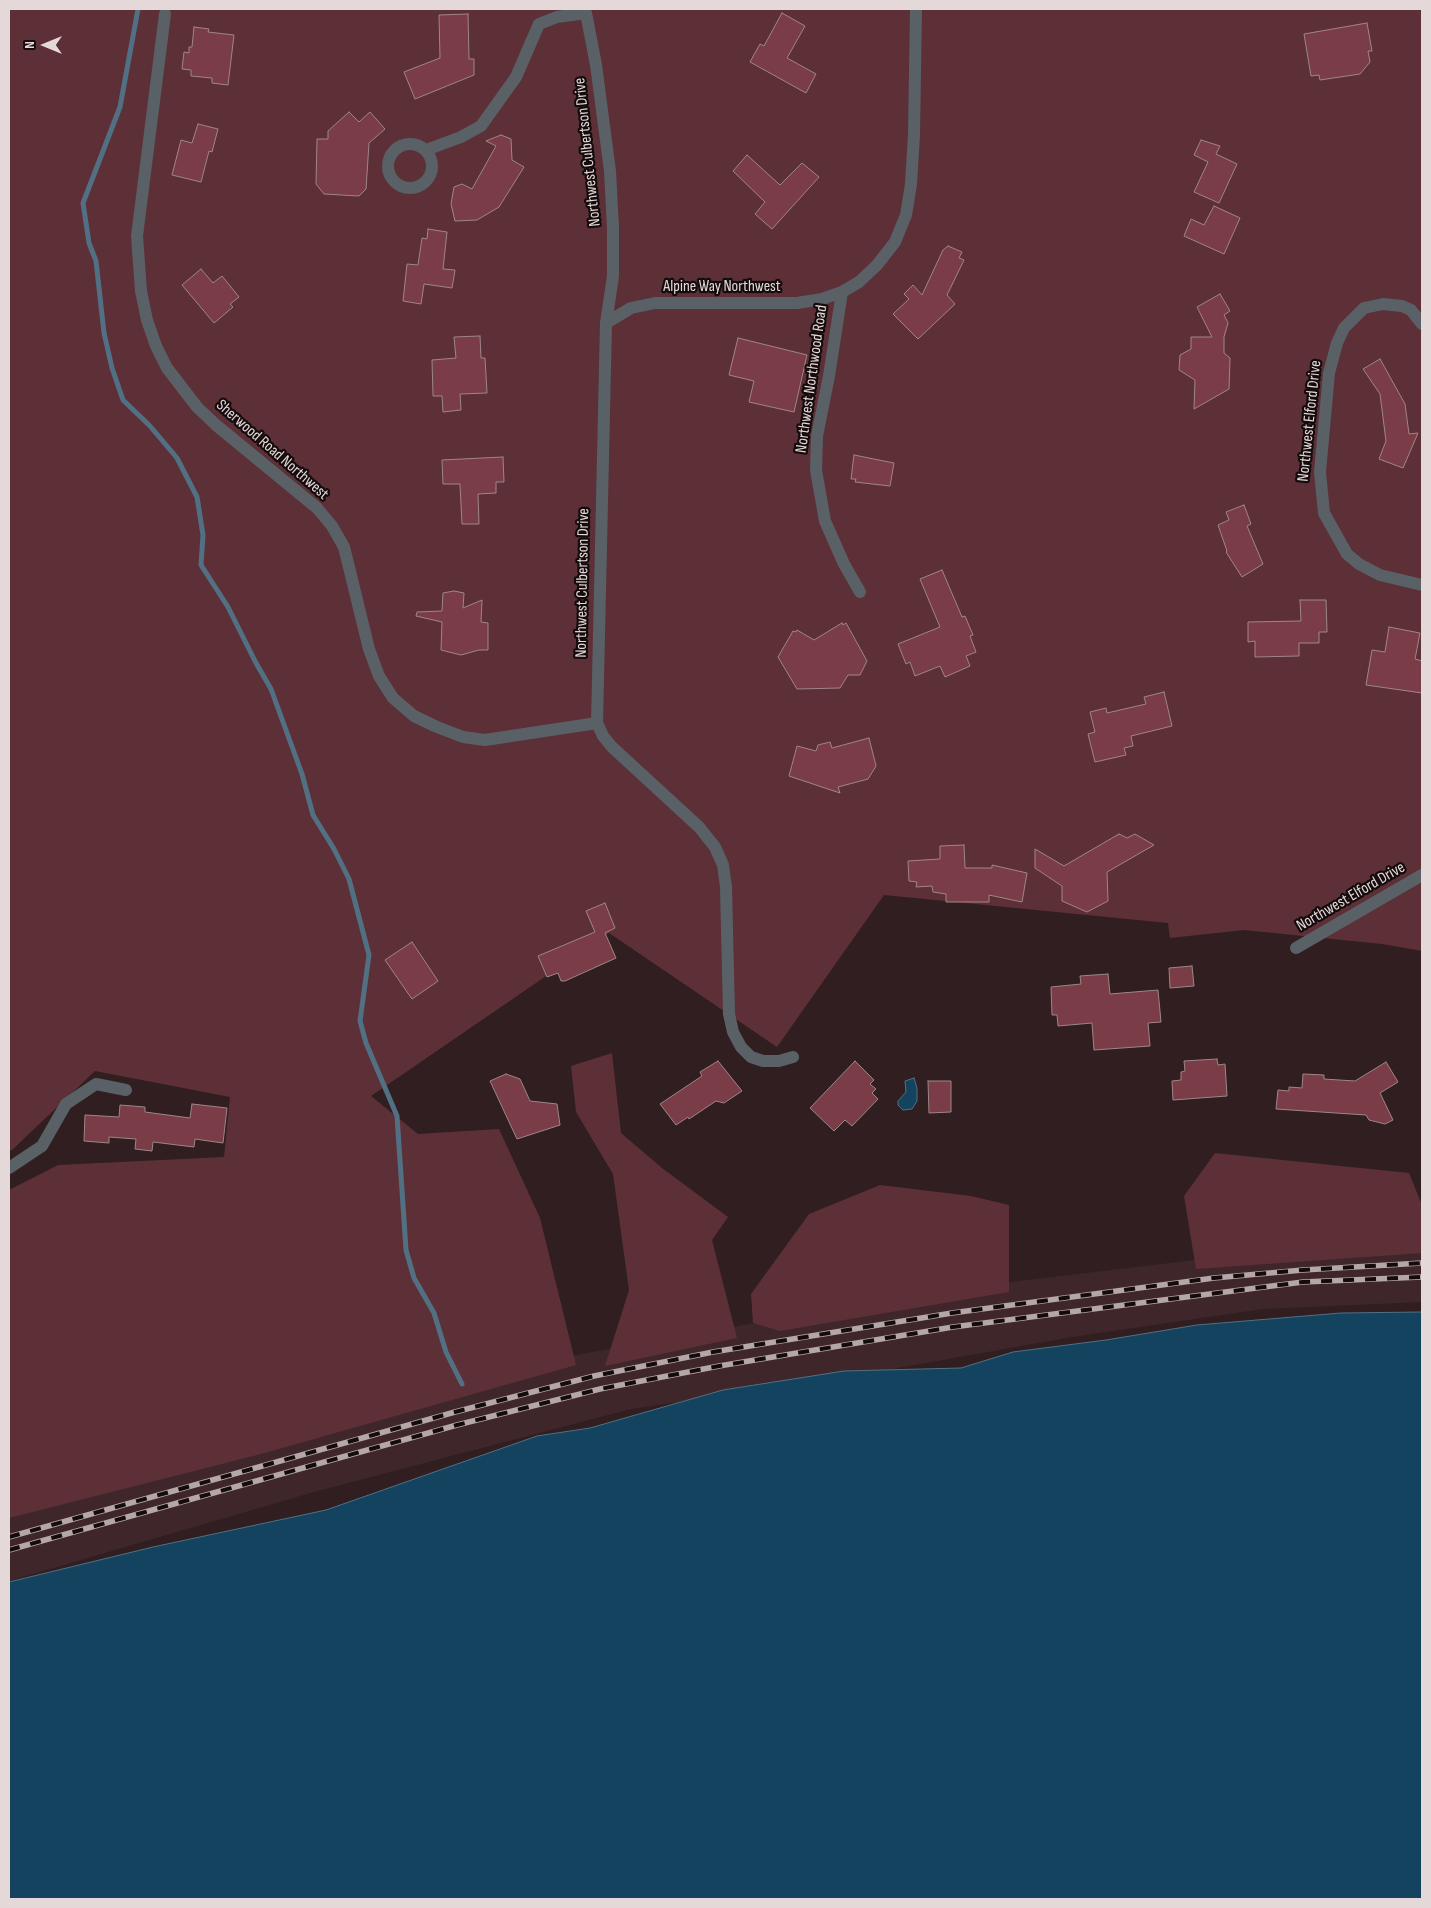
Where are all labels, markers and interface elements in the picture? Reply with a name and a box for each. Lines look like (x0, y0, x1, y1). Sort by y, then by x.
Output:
north arrow (20, 20, 70, 70)
text: N (21, 41, 38, 49)
street label: Northwest Culbertson Drive (571, 77, 605, 227)
street label: Alpine Way Northwest (663, 277, 781, 297)
street label: Northwest Northwood Road (792, 304, 832, 454)
street label: Northwest Elford Drive (1294, 359, 1326, 483)
street label: Sherwood Road Northwest (212, 396, 332, 504)
street label: Northwest Culbertson Drive (572, 508, 594, 658)
street label: Northwest Elford Drive (1293, 858, 1409, 936)

